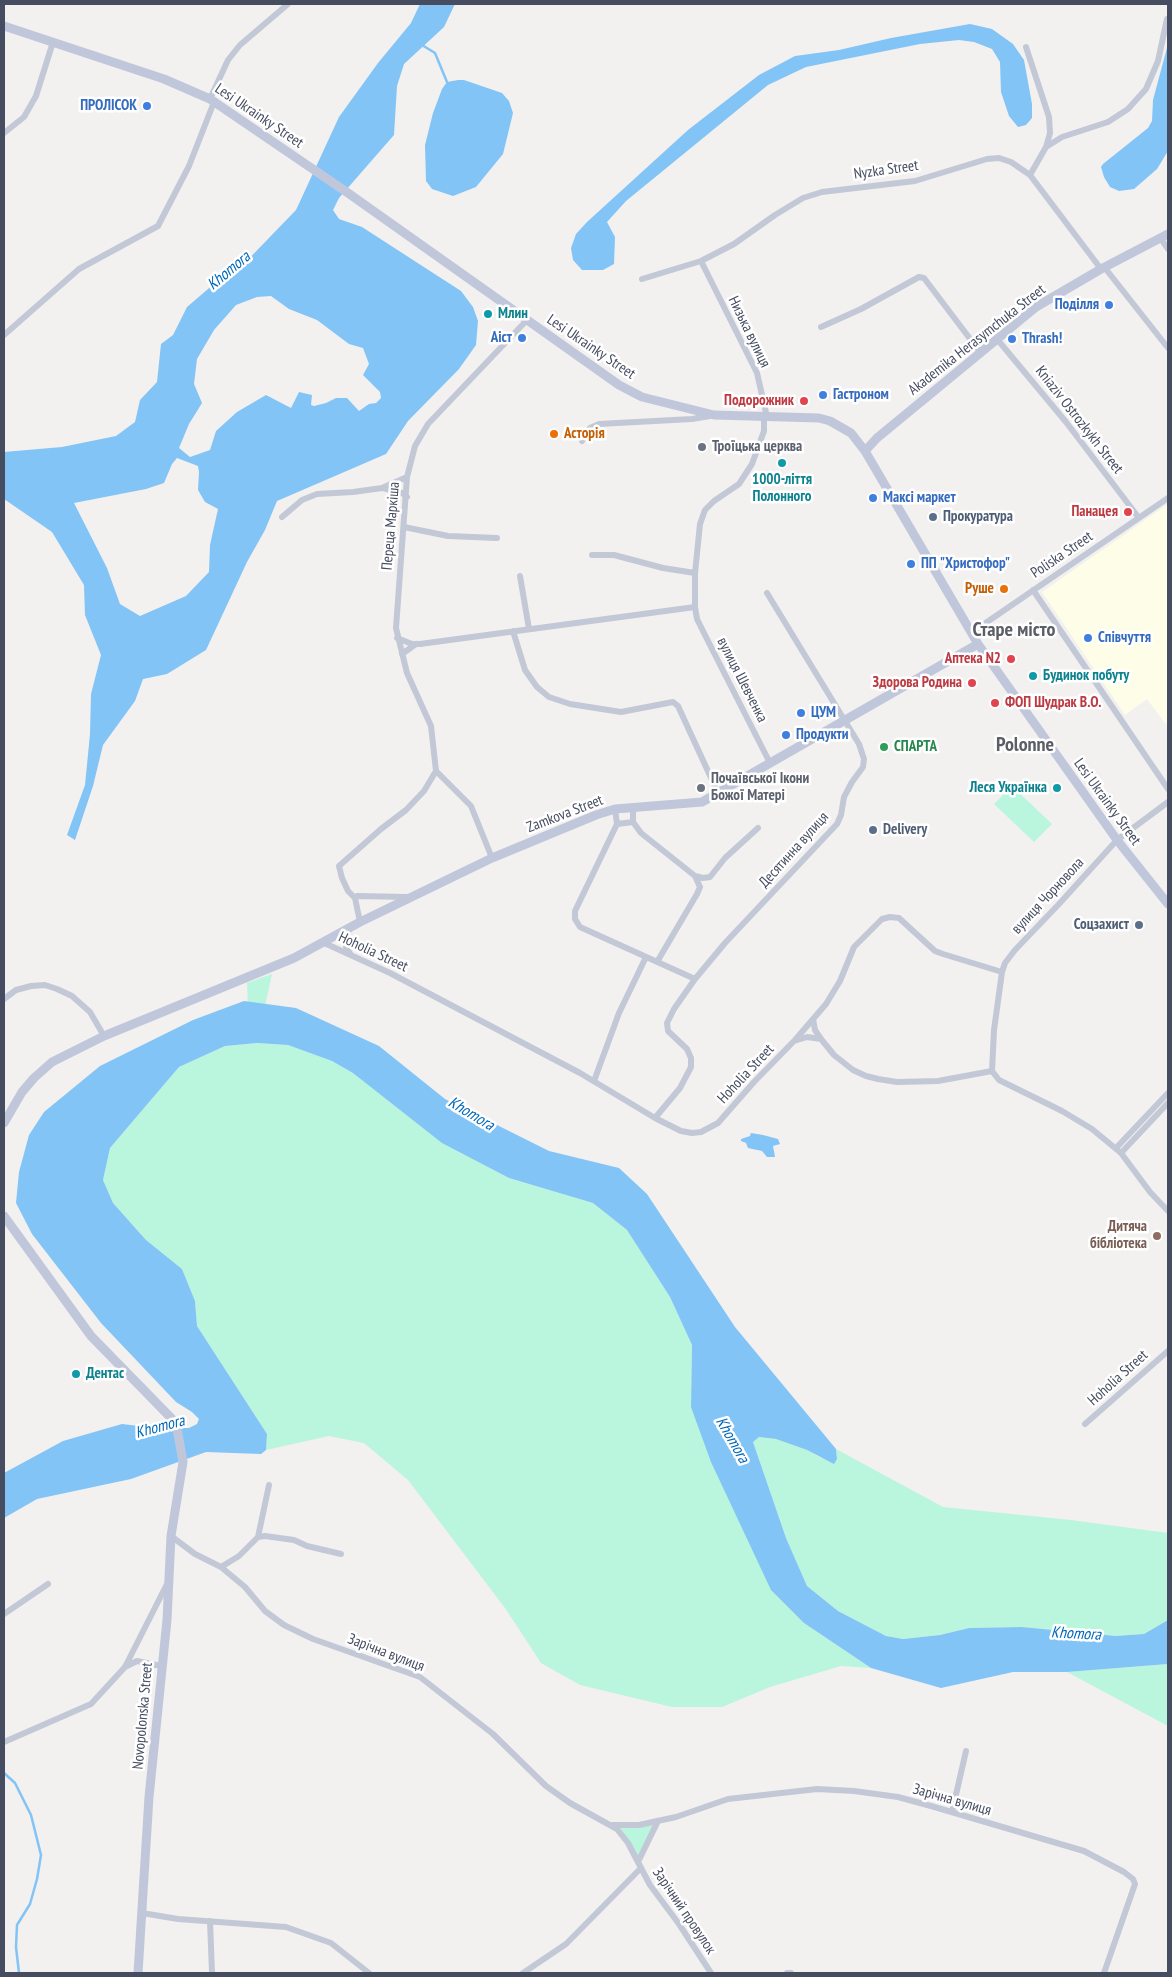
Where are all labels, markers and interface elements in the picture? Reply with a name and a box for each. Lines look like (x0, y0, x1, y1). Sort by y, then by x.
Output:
street label: Lesi Ukrainky Street (211, 80, 307, 152)
place label: ПРОЛІСОК (80, 97, 137, 115)
marker: ПРОЛІСОК (141, 100, 153, 112)
street label: Nyzka Street (853, 157, 919, 183)
water label: Khomora (204, 248, 254, 294)
street label: Akademika Herasymchuka Street (905, 281, 1049, 399)
street label: Низька вулиця (724, 293, 774, 371)
place label: Поділля (1055, 296, 1099, 314)
marker: Поділля (1103, 299, 1115, 311)
place label: Млин (498, 305, 528, 323)
marker: Млин (482, 308, 494, 320)
street label: Lesi Ukrainky Street (543, 311, 639, 383)
place label: Аіст (491, 329, 512, 347)
place label: Thrash! (1022, 330, 1062, 348)
marker: Аіст (516, 332, 528, 344)
marker: Thrash! (1006, 333, 1018, 345)
street label: Kniaziv Ostrozkykh Street (1031, 362, 1127, 478)
place label: Гастроном (833, 386, 889, 404)
marker: Гастроном (817, 389, 829, 401)
place label: Подорожник (724, 392, 794, 410)
marker: Подорожник (798, 395, 810, 407)
place label: Асторія (564, 425, 605, 443)
marker: Асторія (548, 428, 560, 440)
place label: Троїцька церква (712, 438, 802, 456)
marker: Троїцька церква (696, 441, 708, 453)
marker: 1000-ліття Полонного (776, 457, 788, 469)
place label: 1000-ліття Полонного (752, 471, 812, 506)
street label: Переца Маркіша (378, 481, 404, 571)
place label: Максі маркет (883, 489, 956, 507)
marker: Максі маркет (867, 492, 879, 504)
place label: Панацея (1071, 503, 1118, 521)
marker: Панацея (1122, 506, 1134, 518)
place label: Прокуратура (943, 508, 1013, 526)
marker: Прокуратура (927, 511, 939, 523)
street label: Poliska Street (1028, 528, 1096, 582)
place label: ПП "Христофор" (921, 555, 1010, 573)
marker: ПП "Христофор" (905, 558, 917, 570)
place label: Руше (965, 580, 994, 598)
marker: Руше (998, 583, 1010, 595)
district label: Старе місто (973, 618, 1055, 642)
place label: Співчуття (1098, 629, 1151, 647)
marker: Співчуття (1082, 632, 1094, 644)
street label: вулиця Шевченка (713, 634, 771, 726)
place label: Аптека N2 (945, 650, 1001, 668)
marker: Аптека N2 (1005, 653, 1017, 665)
place label: Будинок побуту (1043, 667, 1129, 685)
marker: Будинок побуту (1027, 670, 1039, 682)
place label: Здорова Родина (873, 674, 962, 692)
marker: Здорова Родина (966, 677, 978, 689)
place label: ФОП Шудрак В.О. (1005, 694, 1101, 712)
marker: ФОП Шудрак В.О. (989, 697, 1001, 709)
place label: ЦУМ (811, 704, 836, 722)
marker: ЦУМ (795, 707, 807, 719)
place label: Продукти (796, 726, 848, 744)
marker: Продукти (780, 729, 792, 741)
district label: Polonne (996, 733, 1054, 757)
place label: СПАРТА (894, 738, 937, 756)
marker: СПАРТА (878, 741, 890, 753)
street label: Lesi Ukrainky Street (1070, 755, 1144, 849)
place label: Почаївської Ікони Божої Матері (711, 770, 809, 805)
place label: Леся Українка (970, 779, 1047, 797)
marker: Почаївської Ікони Божої Матері (695, 782, 707, 794)
marker: Леся Українка (1051, 782, 1063, 794)
street label: Zamkova Street (524, 791, 606, 837)
street label: Десятинна вулиця (755, 809, 833, 891)
place label: Delivery (883, 821, 927, 839)
marker: Delivery (867, 824, 879, 836)
street label: вулиця Чорновола (1008, 854, 1088, 938)
place label: Соцзахист (1074, 916, 1129, 934)
marker: Соцзахист (1133, 919, 1145, 931)
street label: Hoholia Street (335, 928, 411, 976)
street label: Hoholia Street (714, 1041, 778, 1107)
water label: Khomora (445, 1093, 497, 1135)
place label: Дитяча бібліотека (1090, 1218, 1147, 1253)
marker: Дитяча бібліотека (1151, 1230, 1163, 1242)
street label: Hoholia Street (1084, 1346, 1152, 1410)
place label: Дентас (86, 1365, 124, 1383)
marker: Дентас (70, 1368, 82, 1380)
water label: Khomora (133, 1411, 187, 1443)
water label: Khomora (711, 1414, 753, 1466)
water label: Khomora (1051, 1623, 1101, 1645)
street label: Зарічна вулиця (345, 1630, 427, 1676)
street label: Novopolonska Street (129, 1662, 157, 1770)
street label: Зарічна вулиця (911, 1780, 993, 1820)
street label: Зарічний провулок (648, 1864, 720, 1958)

